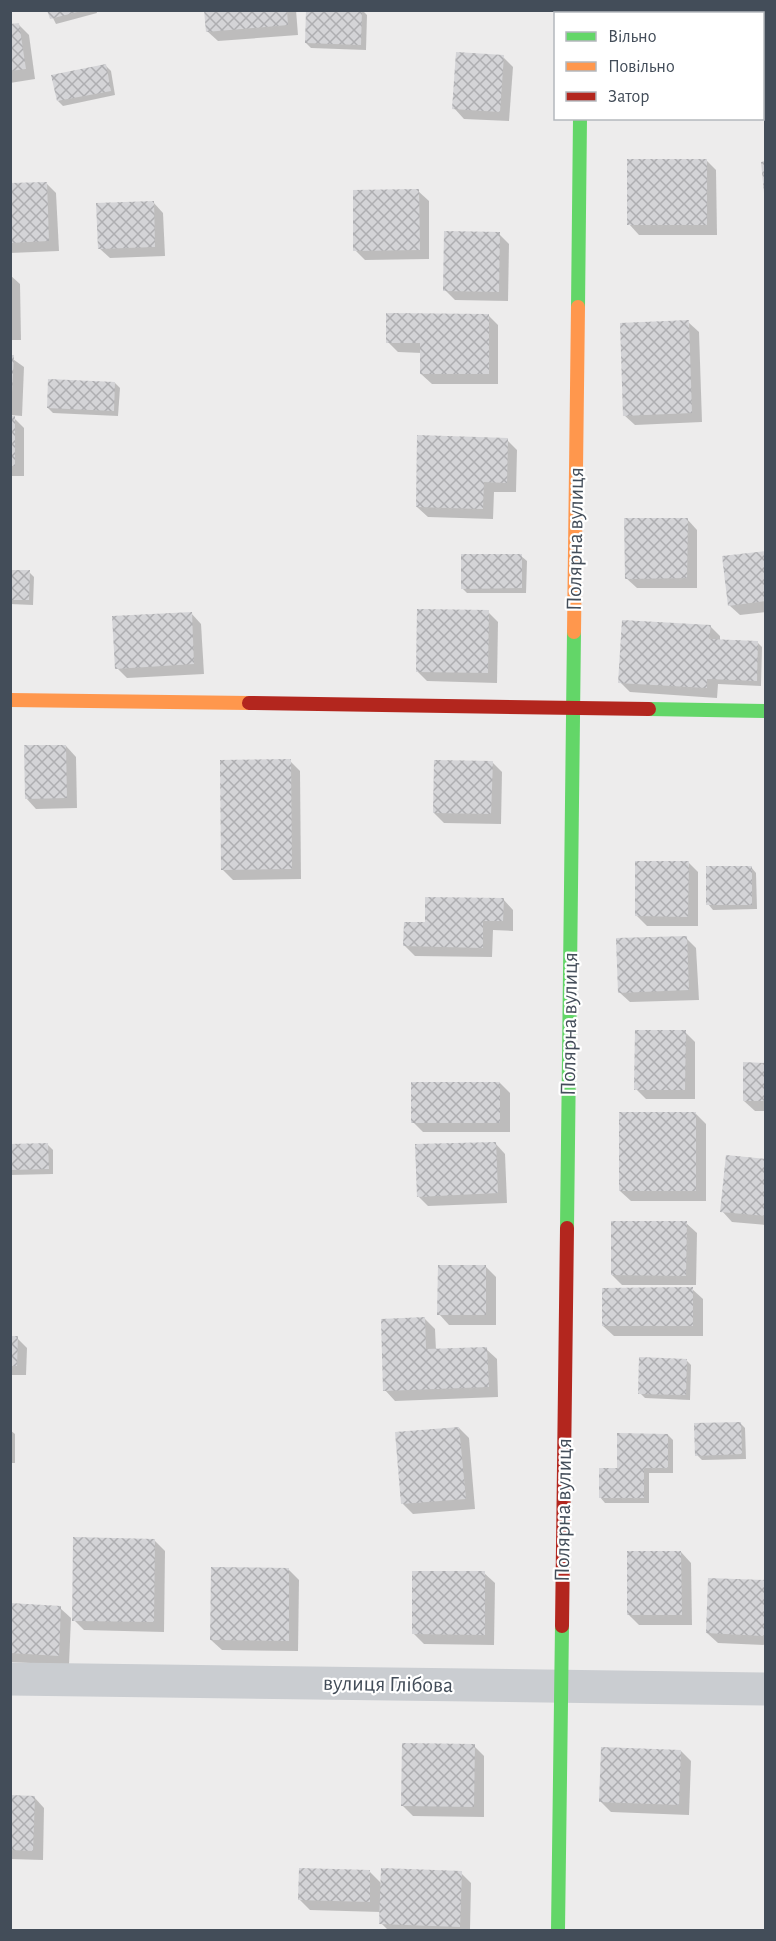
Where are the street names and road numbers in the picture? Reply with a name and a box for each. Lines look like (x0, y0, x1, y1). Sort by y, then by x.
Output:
street label: Полярна вулиця (563, 467, 587, 611)
street label: Полярна вулиця (557, 952, 581, 1096)
street label: Полярна вулиця (551, 1438, 575, 1582)
street label: вулиця Глібова (323, 1672, 453, 1696)

